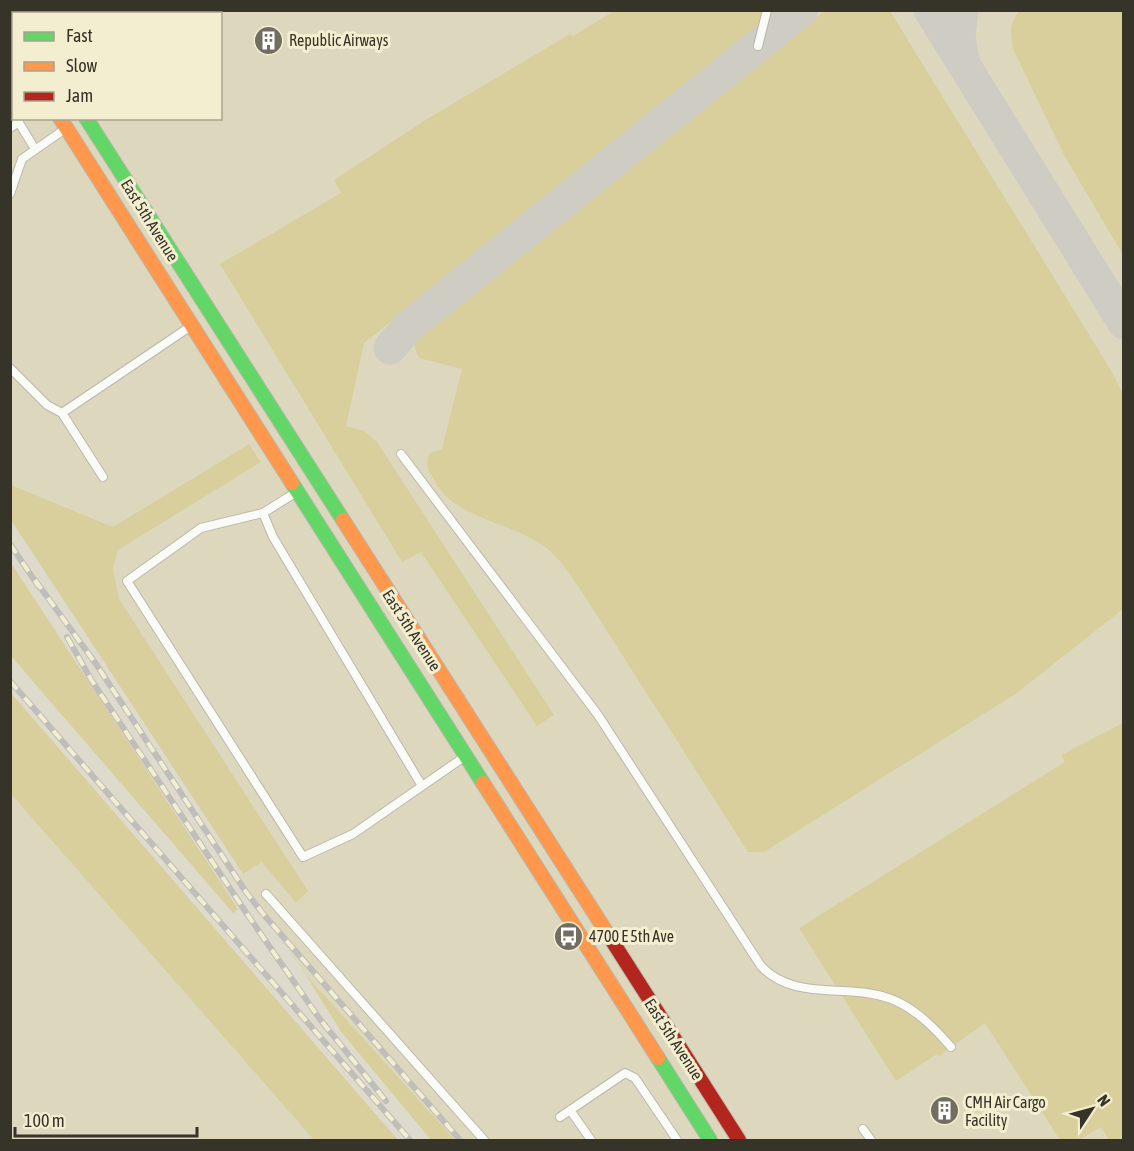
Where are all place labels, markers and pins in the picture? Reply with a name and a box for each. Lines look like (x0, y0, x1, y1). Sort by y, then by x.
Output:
building icon: Republic Airways (252, 24, 284, 56)
place label: Republic Airways (289, 31, 389, 50)
bus stop icon: 4700 E 5th Ave (552, 920, 584, 952)
place label: 4700 E 5th Ave (589, 927, 674, 945)
place label: CMH Air Cargo Facility (965, 1093, 1046, 1130)
building icon: CMH Air Cargo Facility (928, 1095, 960, 1127)

